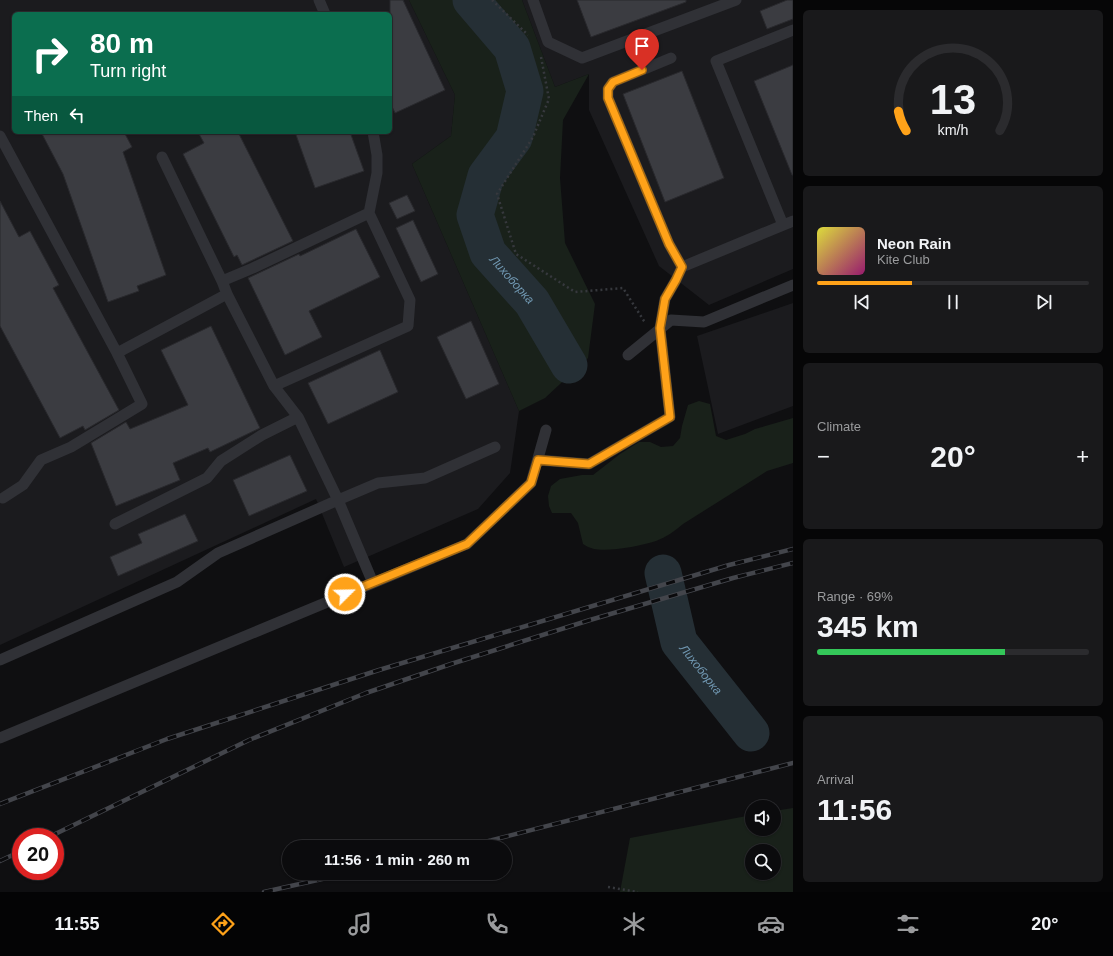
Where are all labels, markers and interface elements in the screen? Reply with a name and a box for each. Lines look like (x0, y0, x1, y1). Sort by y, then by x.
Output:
icon: right (24, 28, 76, 80)
text: 80 m (90, 28, 154, 59)
pin (625, 29, 659, 70)
icon: arrive (631, 35, 653, 57)
text: Turn right (90, 61, 166, 81)
text: 13 (930, 76, 976, 123)
icon: left (66, 104, 88, 126)
text: Then (24, 107, 58, 124)
text: km/h (938, 122, 969, 138)
text: Neon Rain (877, 235, 951, 252)
water label: Лихоборка (486, 252, 537, 307)
text: Kite Club (877, 252, 930, 267)
icon: previous (851, 291, 873, 313)
icon: pause (942, 291, 964, 313)
icon: next (1033, 291, 1055, 313)
text: Climate (817, 419, 861, 434)
text: 20° (930, 440, 976, 473)
text: − (817, 444, 830, 469)
text: + (1076, 444, 1089, 469)
position arrow (324, 573, 366, 615)
text: Range · 69% (817, 589, 893, 604)
text: 345 km (817, 610, 919, 643)
water label: Лихоборка (676, 641, 725, 698)
text: Arrival (817, 772, 854, 787)
text: 11:56 (817, 793, 892, 826)
map controls (745, 800, 781, 880)
button: sound (745, 800, 781, 836)
speed limit sign: 20 (12, 828, 64, 880)
button: search (745, 844, 781, 880)
text: 11:56 · 1 min · 260 m (324, 851, 470, 868)
icon: directions (209, 910, 237, 938)
icon: music (346, 910, 374, 938)
icon: phone (483, 910, 511, 938)
icon: climate (620, 910, 648, 938)
icon: car (757, 910, 785, 938)
icon: filters (894, 910, 922, 938)
text: 11:55 (55, 914, 100, 934)
text: 20° (1031, 914, 1058, 934)

